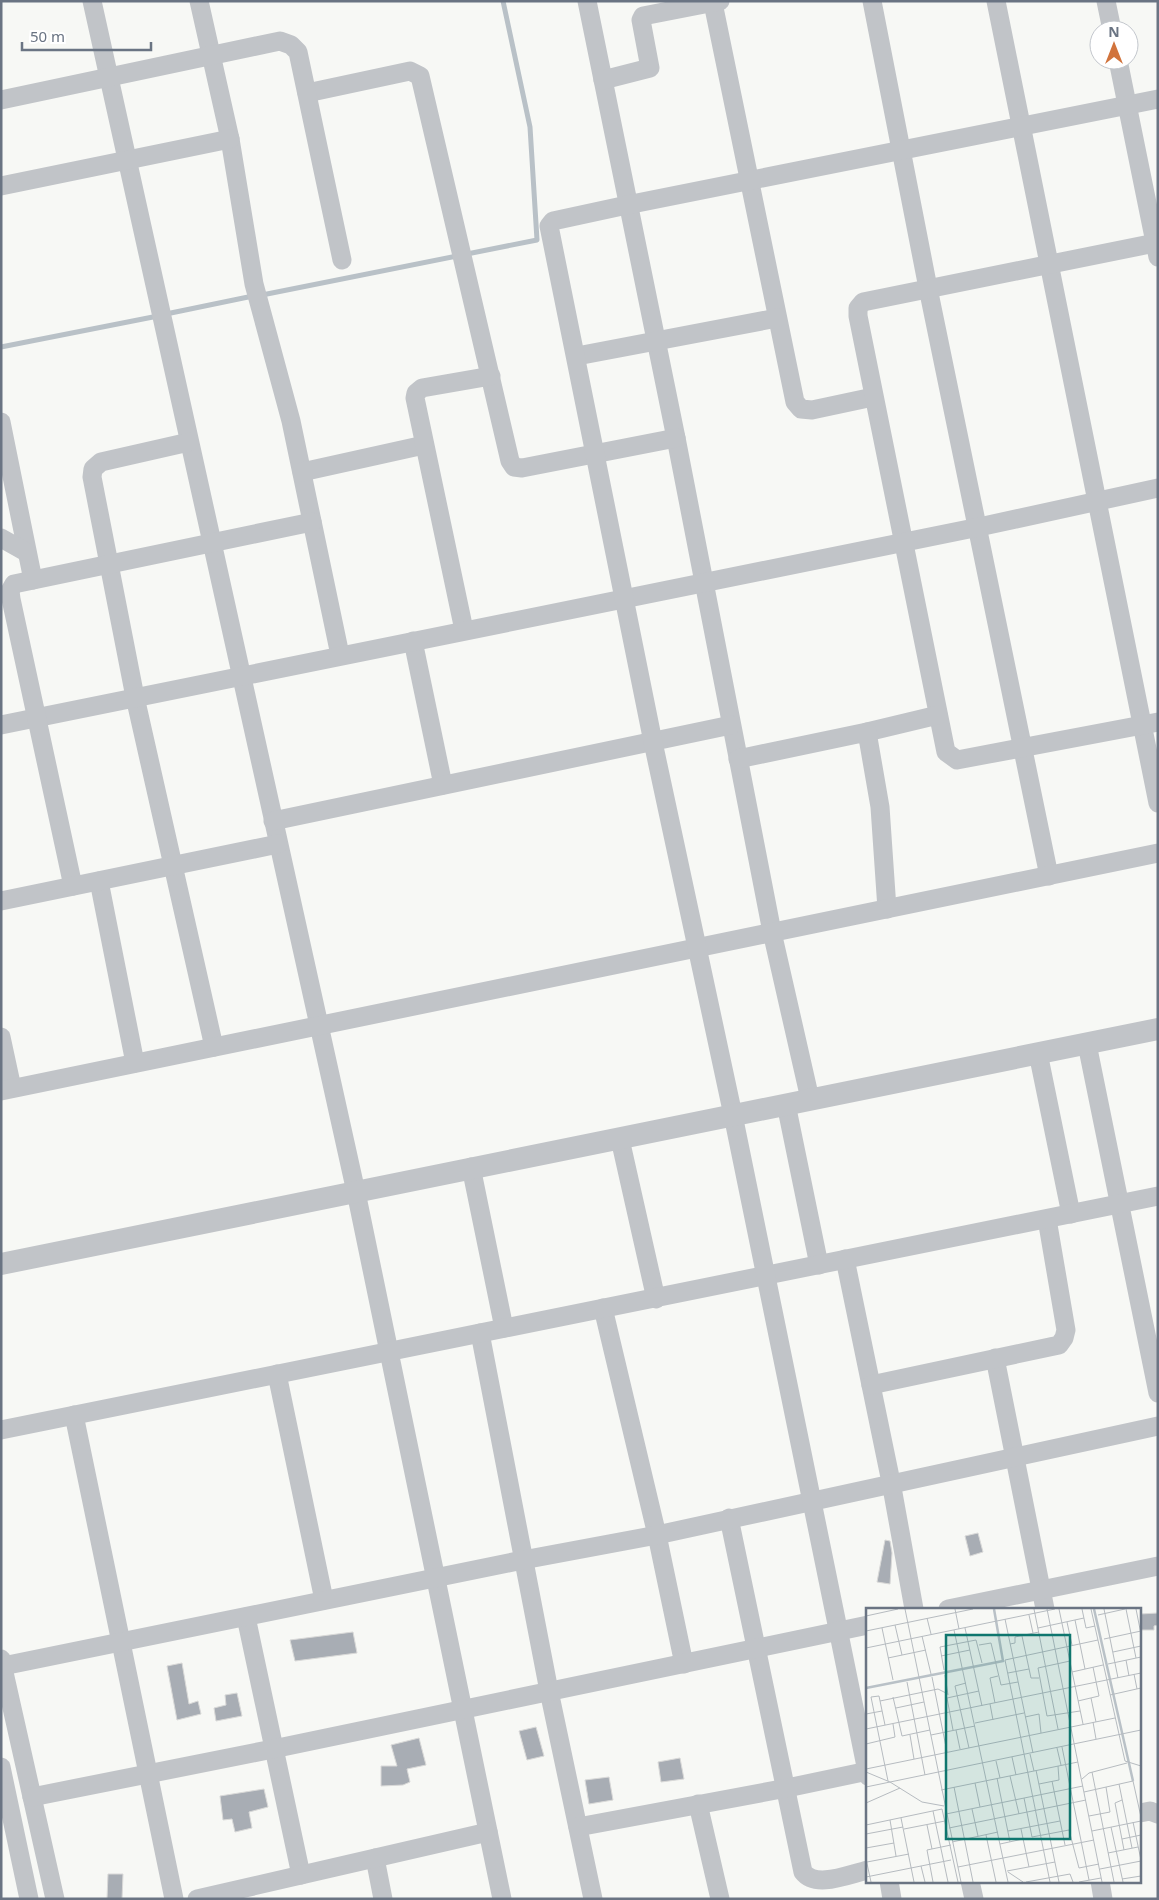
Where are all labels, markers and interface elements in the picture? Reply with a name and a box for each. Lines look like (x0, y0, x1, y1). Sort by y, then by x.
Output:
scale bar (22, 20, 151, 52)
north arrow (1089, 20, 1139, 70)
text: N (1108, 22, 1120, 41)
text: 50 m (30, 26, 65, 46)
inset map (866, 1608, 1142, 1882)

